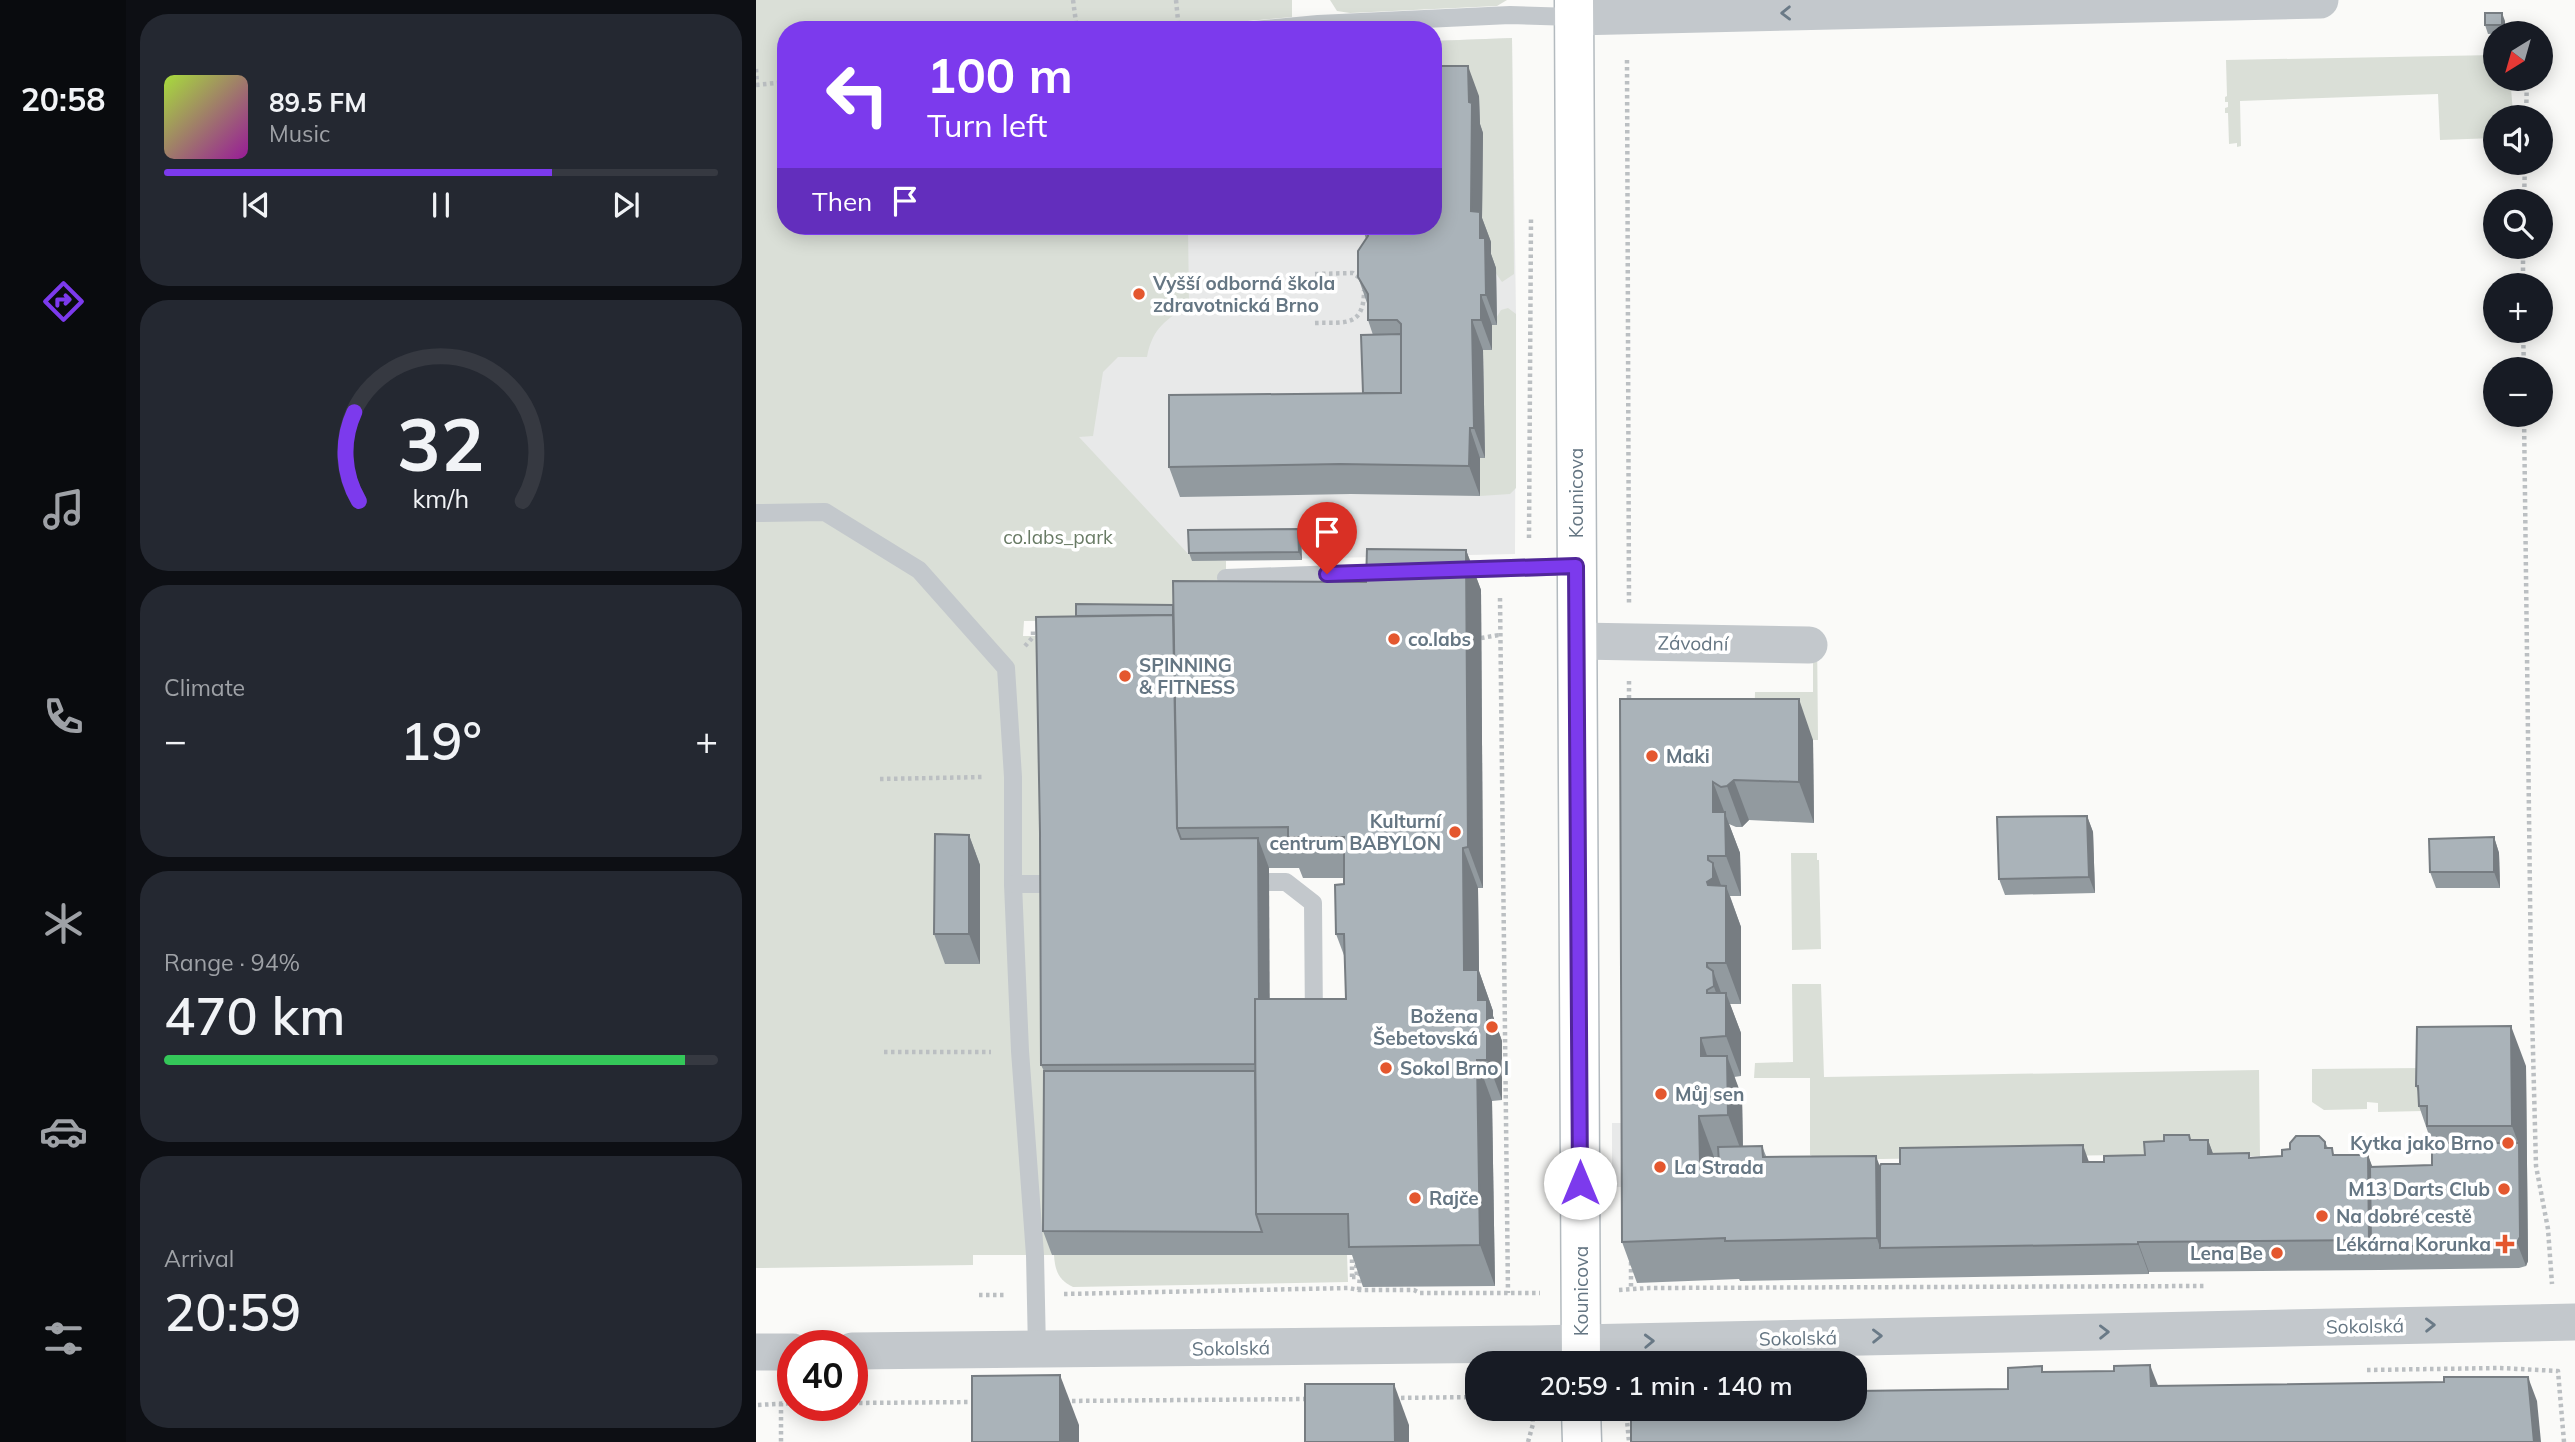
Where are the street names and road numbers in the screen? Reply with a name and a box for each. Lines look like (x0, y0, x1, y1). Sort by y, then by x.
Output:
street label: Kounicova (1564, 448, 1588, 538)
street label: Závodní (1657, 630, 1730, 656)
street label: Kounicova (1569, 1246, 1593, 1336)
street label: Sokolská (2326, 1313, 2404, 1339)
street label: Sokolská (1759, 1325, 1837, 1351)
street label: Sokolská (1192, 1335, 1270, 1361)

